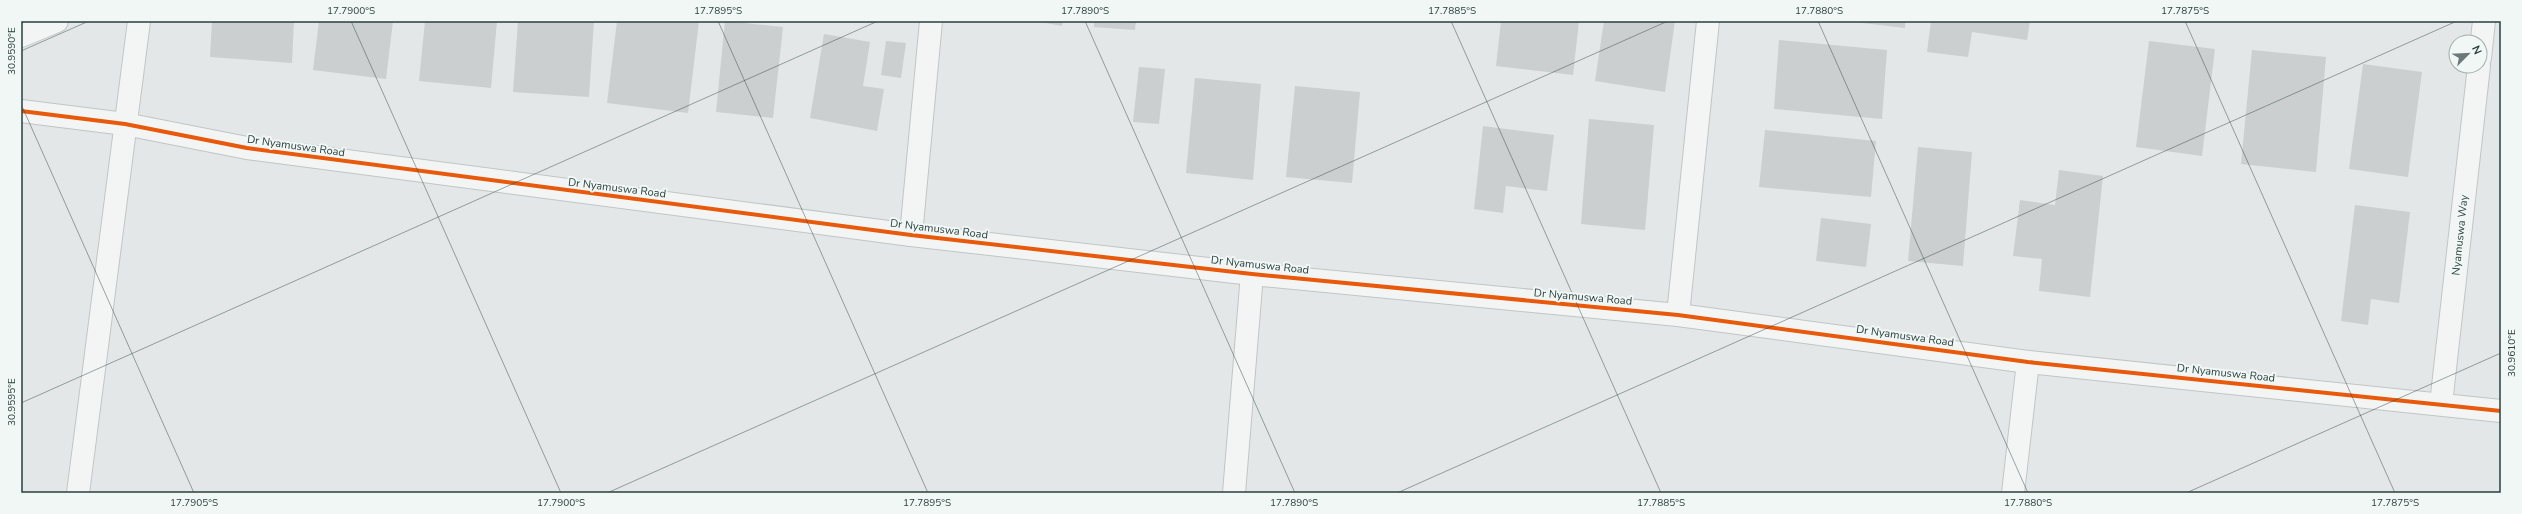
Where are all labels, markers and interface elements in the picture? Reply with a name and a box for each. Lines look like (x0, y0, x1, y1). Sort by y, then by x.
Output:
text: 17.7900°S (327, 4, 375, 18)
text: 17.7895°S (694, 4, 742, 18)
text: 17.7890°S (1061, 4, 1109, 18)
text: 17.7885°S (1428, 4, 1476, 18)
text: 17.7880°S (1795, 4, 1843, 18)
text: 17.7875°S (2161, 4, 2209, 18)
text: 30.9590°E (5, 27, 19, 75)
north arrow (2448, 34, 2488, 74)
text: N (2468, 43, 2485, 57)
street label: Dr Nyamuswa Road (246, 132, 346, 160)
street label: Dr Nyamuswa Road (567, 175, 667, 201)
street label: Nyamuswa Way (2448, 194, 2472, 276)
street label: Dr Nyamuswa Road (889, 216, 989, 242)
street label: Dr Nyamuswa Road (1210, 252, 1310, 278)
street label: Dr Nyamuswa Road (1533, 285, 1633, 309)
street label: Dr Nyamuswa Road (1855, 322, 1955, 350)
text: 30.9610°E (2505, 329, 2519, 377)
street label: Dr Nyamuswa Road (2176, 360, 2276, 386)
text: 30.9595°E (5, 378, 19, 426)
text: 17.7905°S (170, 496, 218, 510)
text: 17.7900°S (537, 496, 585, 510)
text: 17.7895°S (903, 496, 951, 510)
text: 17.7890°S (1270, 496, 1318, 510)
text: 17.7885°S (1637, 496, 1685, 510)
text: 17.7880°S (2004, 496, 2052, 510)
text: 17.7875°S (2371, 496, 2419, 510)

